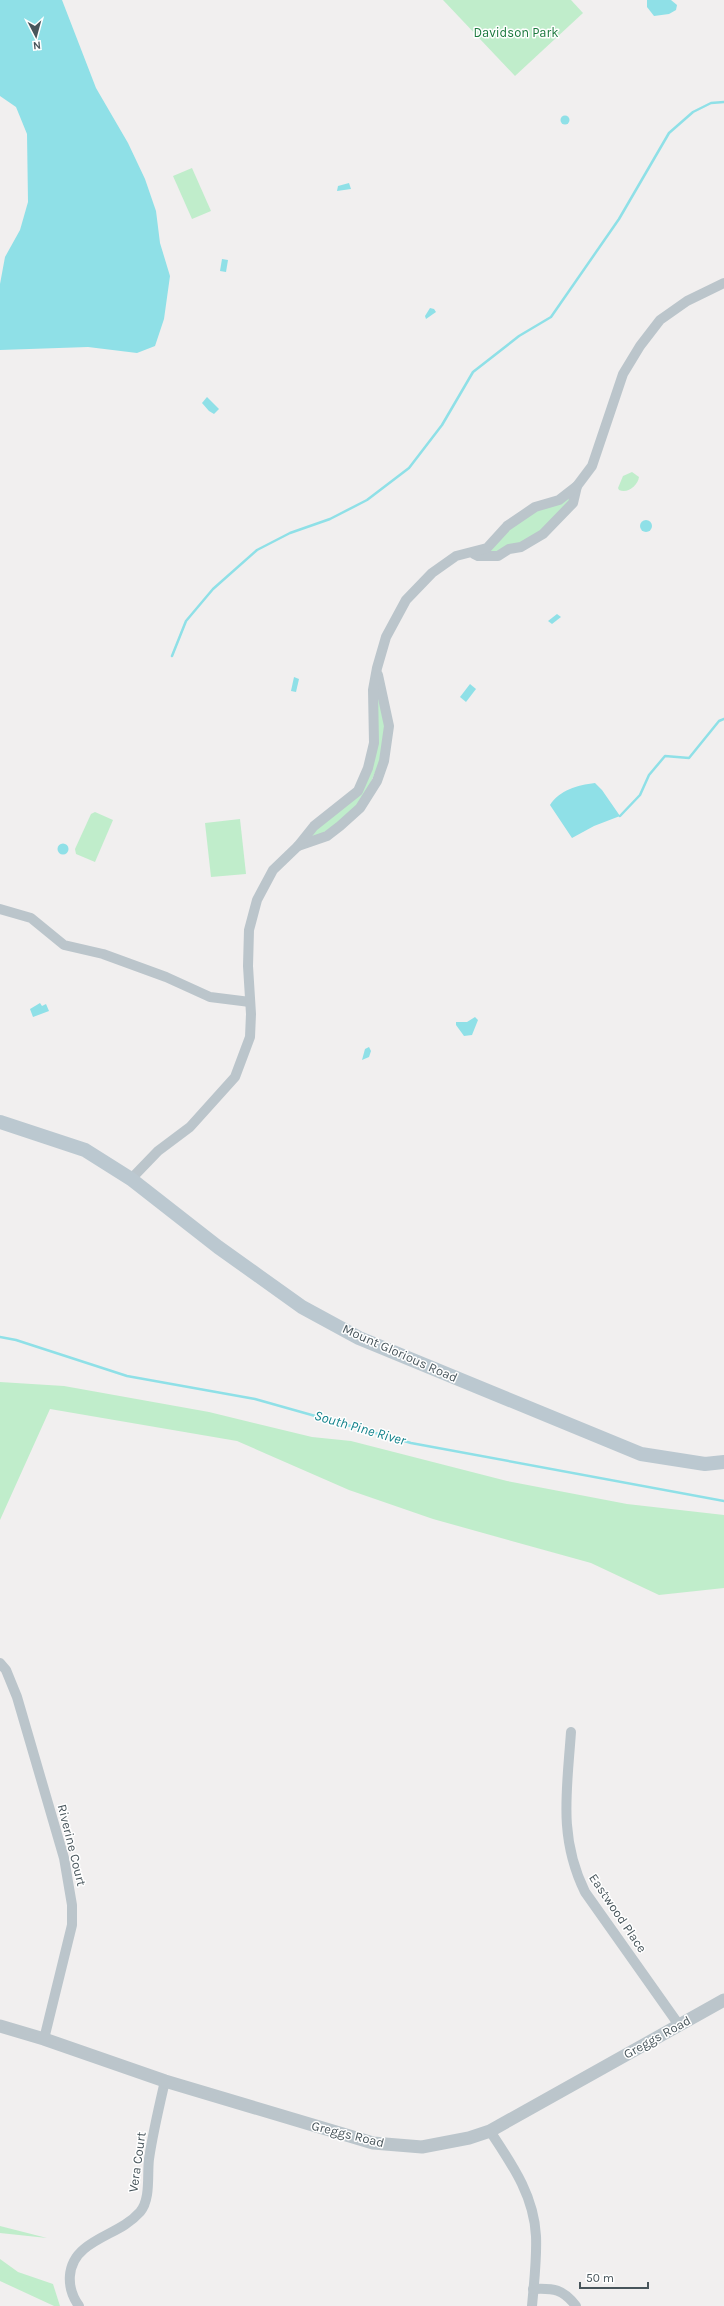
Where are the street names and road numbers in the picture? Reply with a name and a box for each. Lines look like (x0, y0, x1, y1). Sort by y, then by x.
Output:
street label: Mount Glorious Road (340, 1321, 460, 1385)
street label: Riverine Court (55, 1803, 89, 1888)
street label: Eastwood Place (586, 1871, 650, 1956)
street label: Greggs Road (621, 2012, 693, 2062)
street label: Greggs Road (310, 2118, 386, 2150)
street label: Vera Court (125, 2131, 149, 2193)

